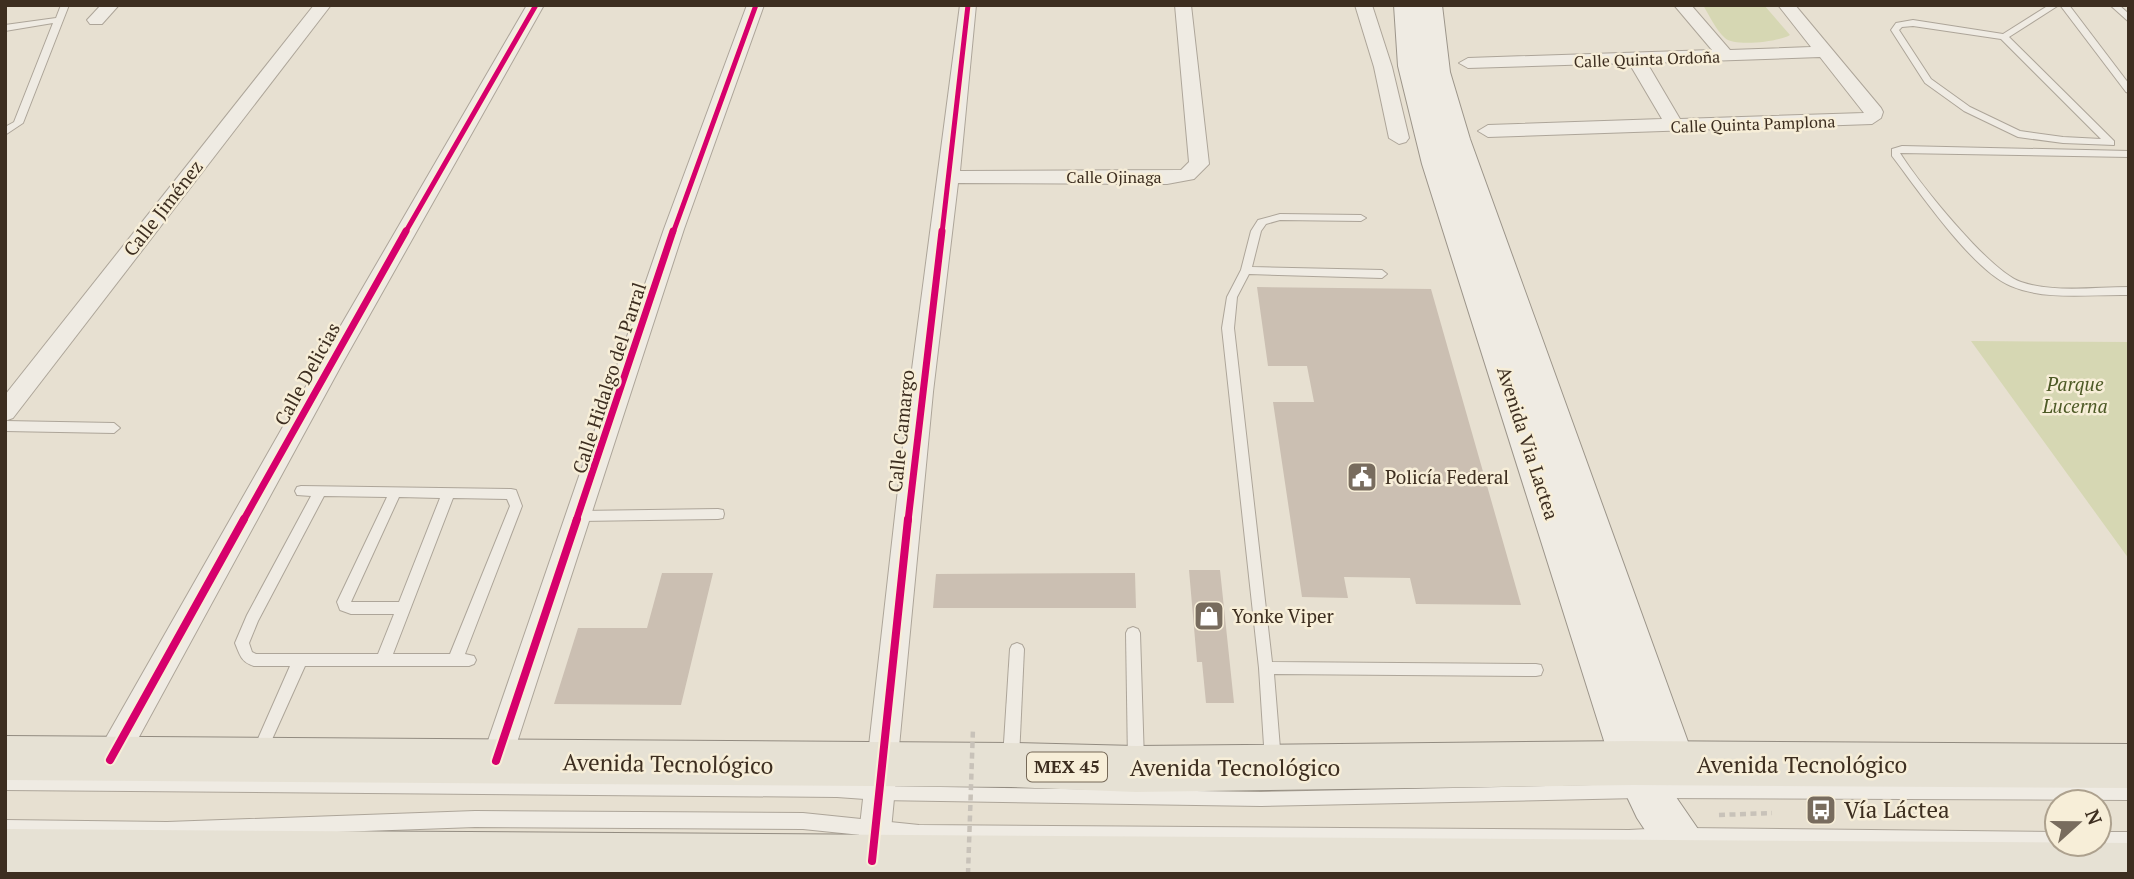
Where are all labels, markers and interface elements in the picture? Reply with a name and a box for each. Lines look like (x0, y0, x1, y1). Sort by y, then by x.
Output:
street label: Calle Quinta Ordoña (1573, 45, 1721, 73)
street label: Calle Quinta Pamplona (1670, 110, 1836, 138)
street label: Calle Jiménez (117, 154, 208, 261)
street label: Calle Ojinaga (1066, 166, 1162, 188)
street label: Calle Hidalgo del Parral (566, 279, 651, 476)
street label: Calle Delicias (268, 318, 345, 430)
street label: Avenida Via Lactea (1492, 363, 1565, 523)
street label: Calle Camargo (882, 368, 919, 493)
park label: Parque Lucerna (2041, 371, 2108, 418)
public building icon: Policía Federal (1345, 460, 1379, 494)
place label: Policía Federal (1385, 464, 1509, 489)
shop icon: Yonke Viper (1192, 599, 1226, 633)
place label: Yonke Viper (1232, 603, 1335, 628)
street label: Avenida Tecnológico (562, 746, 774, 781)
street label: Avenida Tecnológico (1697, 749, 1907, 780)
road number: MEX 45 (1027, 752, 1107, 782)
street label: Avenida Tecnológico (1130, 752, 1340, 783)
north arrow (2043, 788, 2113, 858)
bus stop icon: Vía Láctea (1804, 793, 1838, 827)
place label: Vía Láctea (1844, 794, 1950, 825)
text: N (2080, 806, 2109, 828)

